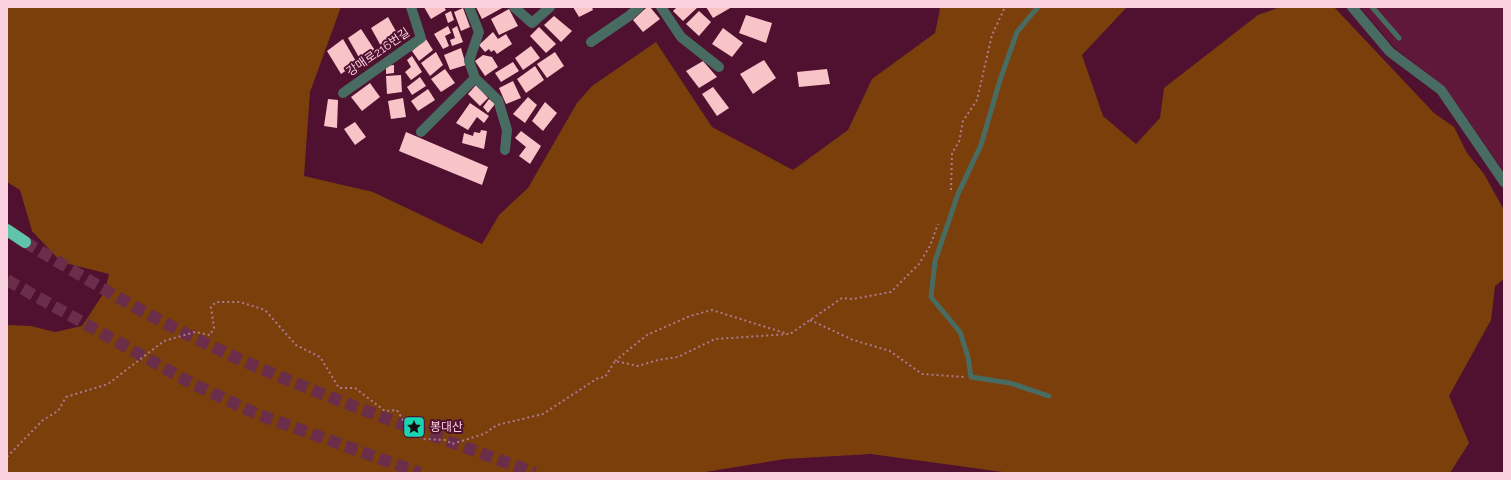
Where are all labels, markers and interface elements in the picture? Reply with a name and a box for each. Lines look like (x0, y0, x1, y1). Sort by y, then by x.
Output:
street label: 강매로216번길 (344, 25, 412, 79)
place icon: 봉대산 (401, 414, 427, 440)
place label: 봉대산 (430, 420, 463, 434)

